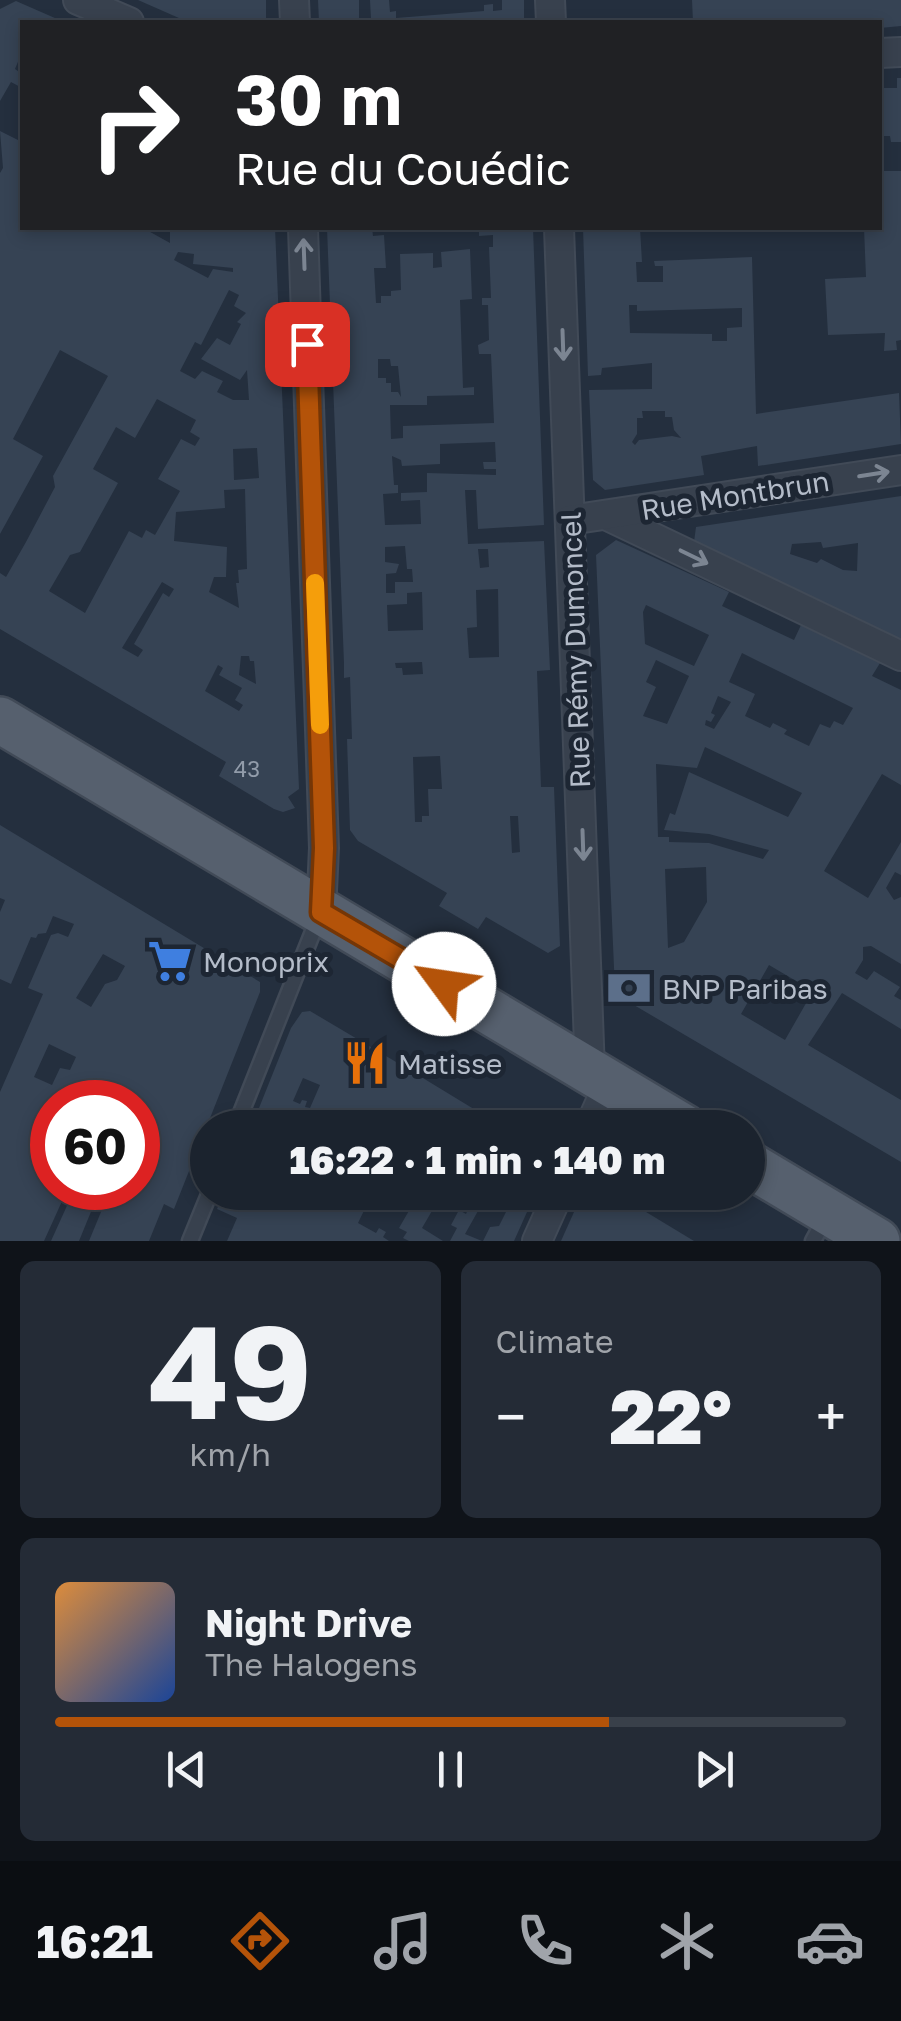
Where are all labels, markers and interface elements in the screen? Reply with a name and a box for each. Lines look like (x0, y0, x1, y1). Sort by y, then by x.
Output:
text: 30 m (235, 56, 402, 140)
icon: right (70, 60, 200, 190)
text: Rue du Couédic (235, 141, 571, 195)
one-way arrow (294, 239, 313, 271)
pin (265, 302, 350, 387)
icon: arrive (280, 317, 335, 372)
one-way arrow (554, 328, 573, 361)
street label: Rue Montbrun (639, 464, 831, 526)
one-way arrow (857, 465, 890, 483)
street label: Rue Rémy Dumoncel (554, 511, 596, 789)
one-way arrow (678, 549, 708, 568)
house number: 43 (234, 755, 260, 782)
one-way arrow (573, 828, 592, 860)
position arrow (392, 932, 496, 1036)
supermarket icon: Monoprix (146, 937, 194, 985)
place label: Monoprix (203, 945, 329, 978)
bank icon: BNP Paribas (605, 964, 653, 1012)
place label: BNP Paribas (662, 972, 828, 1005)
restaurant icon: Matisse (341, 1039, 389, 1087)
place label: Matisse (398, 1047, 502, 1080)
speed limit sign: 60 (30, 1080, 160, 1210)
text: 16:22 · 1 min · 140 m (290, 1137, 665, 1182)
text: 49 (148, 1292, 312, 1448)
text: Climate (496, 1322, 614, 1360)
text: 22° (610, 1370, 732, 1461)
text: − (496, 1383, 526, 1449)
text: + (816, 1383, 846, 1449)
text: km/h (190, 1435, 271, 1473)
text: Night Drive (205, 1600, 412, 1645)
text: The Halogens (205, 1645, 417, 1683)
icon: previous (159, 1742, 214, 1797)
icon: pause (423, 1742, 478, 1797)
icon: next (687, 1742, 742, 1797)
icon: directions (225, 1906, 295, 1976)
icon: music (368, 1906, 438, 1976)
icon: phone (510, 1906, 580, 1976)
icon: climate (652, 1906, 722, 1976)
icon: car (795, 1906, 865, 1976)
text: 16:21 (36, 1914, 153, 1968)

